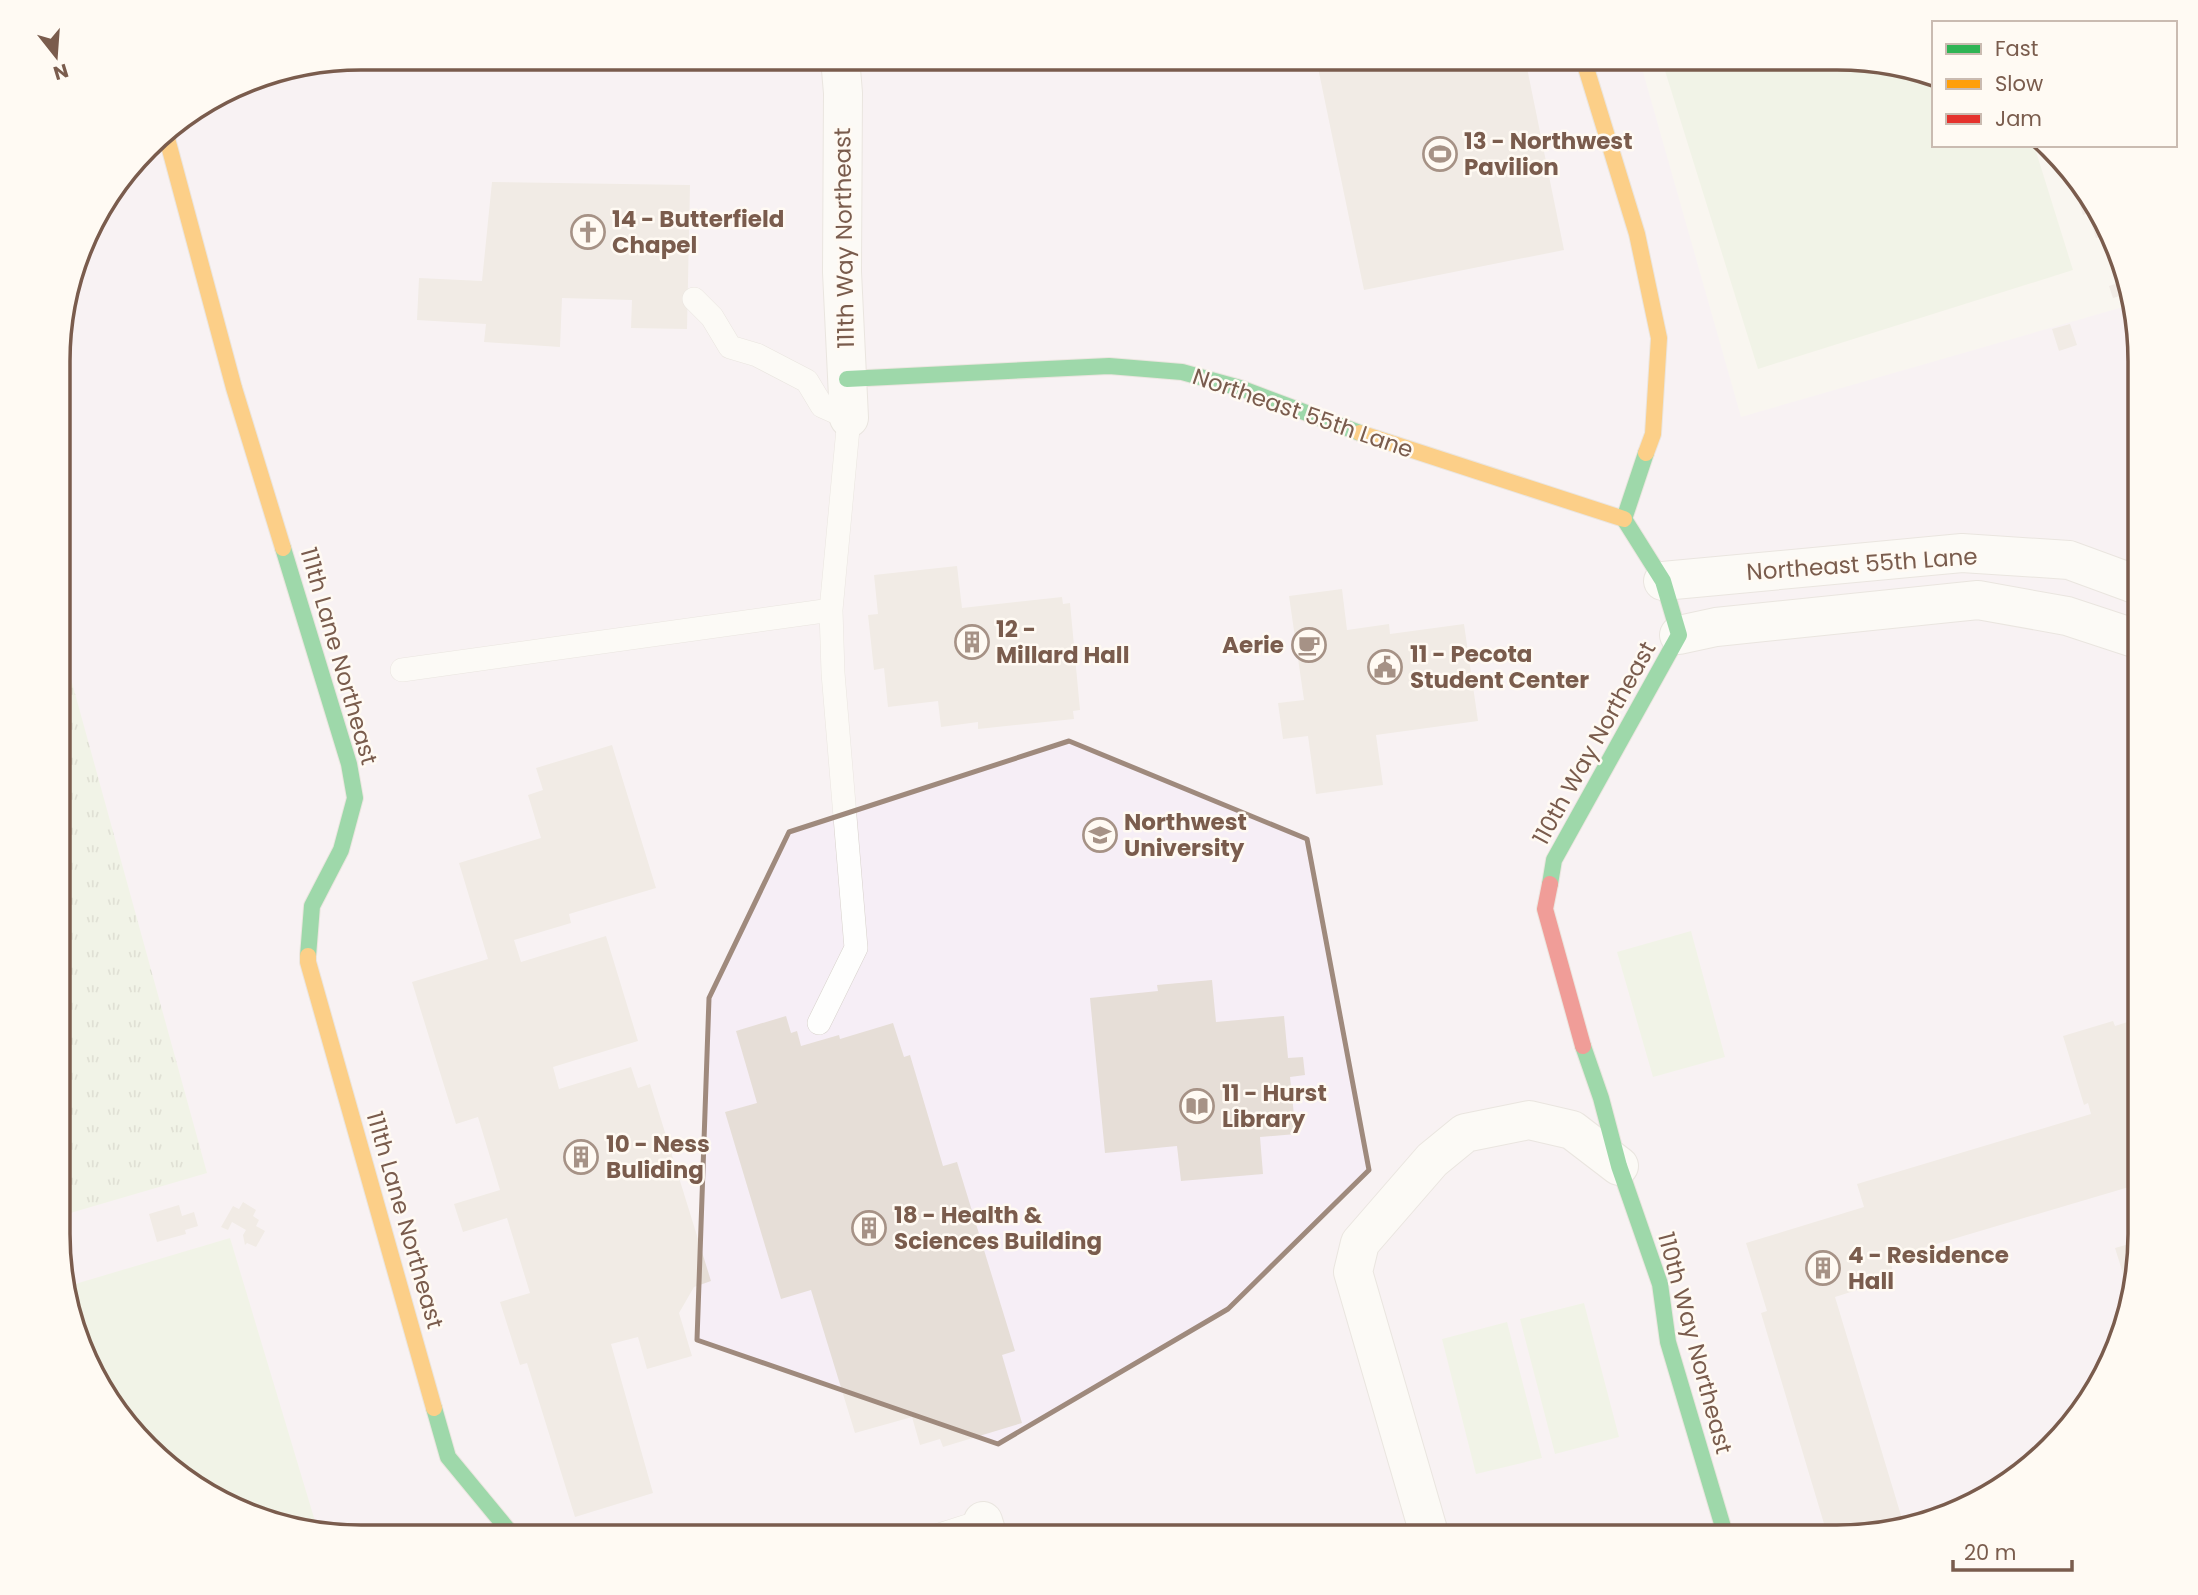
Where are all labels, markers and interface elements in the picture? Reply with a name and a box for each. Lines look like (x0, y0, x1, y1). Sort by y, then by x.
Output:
north arrow (21, 21, 91, 91)
legend (1932, 21, 2177, 147)
text: Fast (1995, 34, 2038, 63)
text: N (50, 57, 72, 87)
text: Slow (1995, 69, 2043, 98)
text: Jam (1995, 104, 2042, 133)
place label: 13 - Northwest Pavilion (1464, 125, 1633, 183)
street label: 111th Way Northeast (826, 127, 862, 349)
sports icon: 13 - Northwest Pavilion (1421, 135, 1459, 173)
place label: 14 - Butterfield Chapel (612, 203, 784, 261)
church icon: 14 - Butterfield Chapel (569, 213, 607, 251)
street label: Northeast 55th Lane (1188, 360, 1418, 466)
street label: Northeast 55th Lane (1745, 540, 1979, 588)
street label: 111th Lane Northeast (293, 544, 385, 768)
place label: 12 - Millard Hall (996, 613, 1129, 671)
building icon: 12 - Millard Hall (953, 623, 991, 661)
cafe icon: Aerie (1290, 626, 1328, 664)
place label: Aerie (1222, 629, 1284, 661)
street label: 110th Way Northeast (1525, 635, 1663, 851)
place label: 11 - Pecota Student Center (1410, 638, 1589, 696)
public building icon: 11 - Pecota Student Center (1366, 648, 1404, 686)
place label: Northwest University (1124, 806, 1247, 864)
school or university icon: Northwest University (1081, 816, 1119, 854)
place label: 11 - Hurst Library (1222, 1077, 1327, 1135)
library icon: 11 - Hurst Library (1178, 1087, 1216, 1125)
street label: 111th Lane Northeast (359, 1108, 451, 1332)
place label: 10 - Ness Buliding (606, 1128, 710, 1186)
building icon: 10 - Ness Buliding (562, 1138, 600, 1176)
place label: 18 - Health & Sciences Building (894, 1199, 1102, 1257)
building icon: 18 - Health & Sciences Building (850, 1209, 888, 1247)
street label: 110th Way Northeast (1650, 1229, 1740, 1457)
place label: 4 - Residence Hall (1848, 1239, 2009, 1297)
building icon: 4 - Residence Hall (1804, 1249, 1842, 1287)
scale bar (1953, 1528, 2072, 1572)
text: 20 m (1964, 1538, 2017, 1567)

